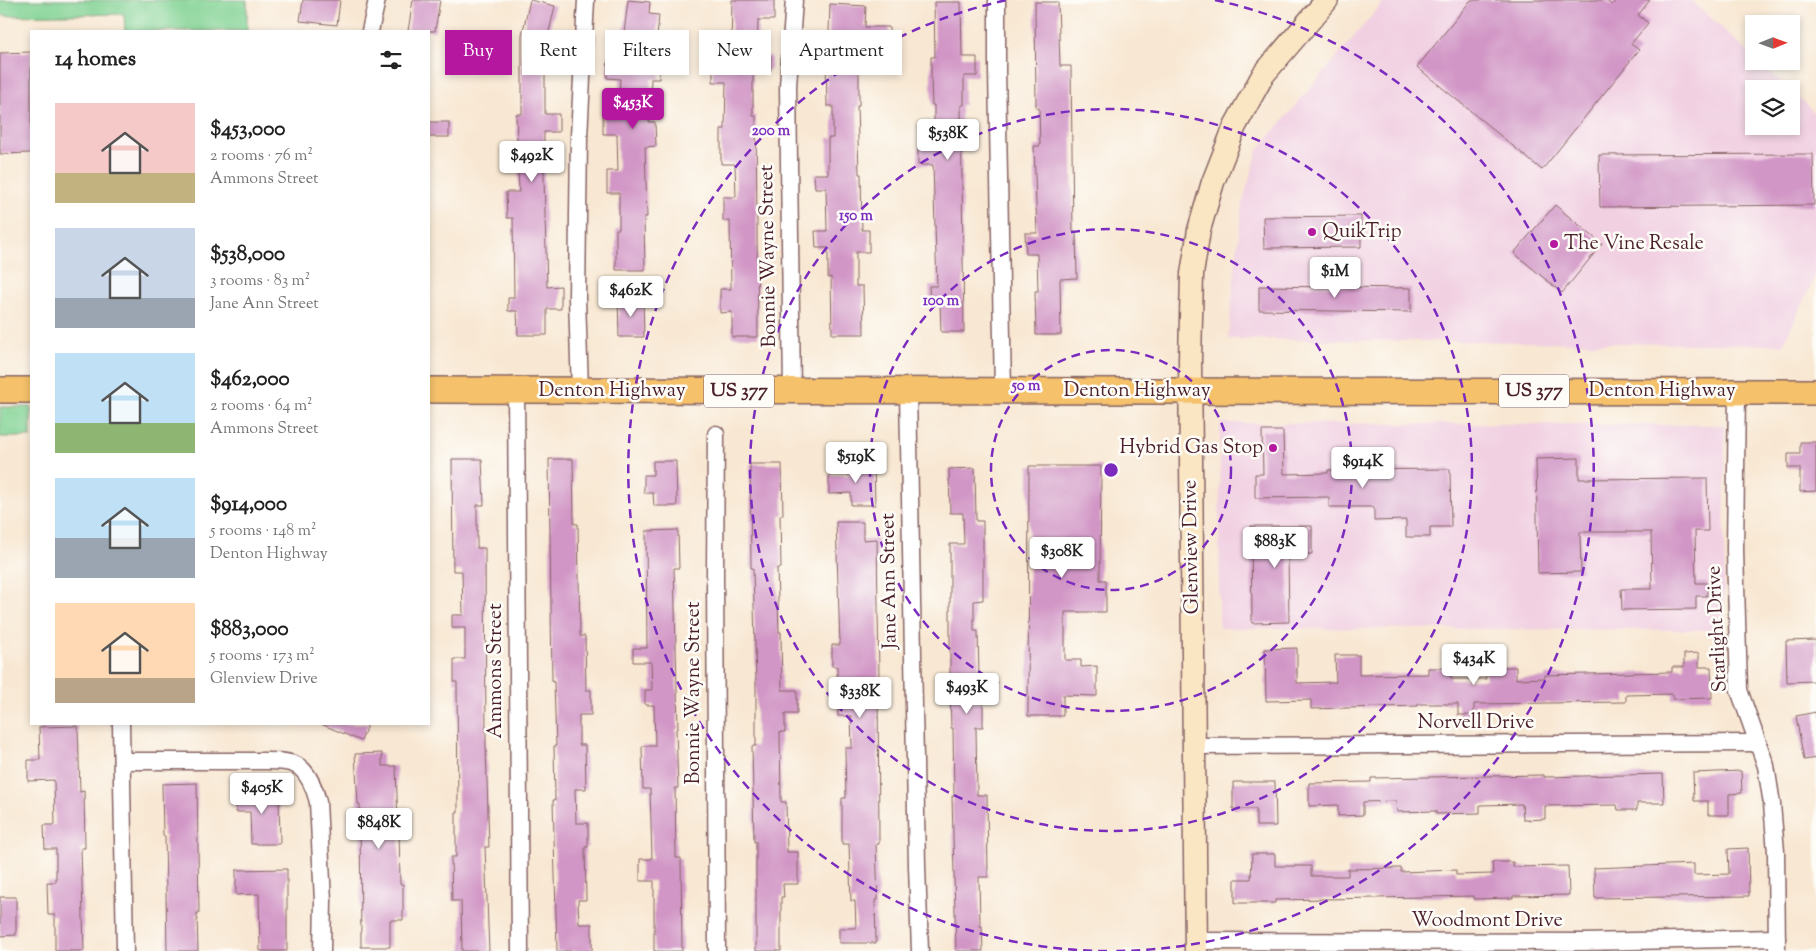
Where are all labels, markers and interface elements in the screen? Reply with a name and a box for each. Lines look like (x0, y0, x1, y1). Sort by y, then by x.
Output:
north arrow (1745, 15, 1800, 70)
map controls (1745, 15, 1800, 135)
chip: Buy (445, 30, 512, 75)
chip: Rent (522, 30, 595, 75)
chip: Filters (605, 30, 689, 75)
chip: New (699, 30, 771, 75)
chip: Apartment (781, 30, 902, 75)
text: 14 homes (55, 45, 136, 75)
icon: filters (377, 46, 405, 74)
button: layers (1745, 80, 1800, 135)
pin: $453K (598, 88, 668, 130)
text: $453K (613, 92, 653, 115)
text: $453,000 (210, 115, 285, 145)
pin: $538K (913, 119, 983, 161)
text: 200 m (752, 121, 791, 142)
icon: home (95, 123, 155, 183)
text: $538K (928, 123, 968, 146)
pin: $492K (497, 140, 567, 183)
text: 2 rooms · 76 m² (210, 145, 313, 168)
text: $492K (510, 145, 554, 168)
street label: Bonnie Wayne Street (753, 164, 785, 348)
text: Ammons Street (210, 168, 319, 191)
text: 150 m (839, 206, 873, 227)
place label: QuikTrip (1322, 218, 1402, 247)
marker: QuikTrip (1306, 226, 1318, 238)
place label: The Vine Resale (1564, 230, 1704, 259)
marker: The Vine Resale (1548, 238, 1560, 250)
text: $538,000 (210, 240, 285, 270)
icon: home (95, 248, 155, 308)
pin: $1M (1311, 256, 1359, 299)
text: $1M (1321, 261, 1349, 284)
text: 3 rooms · 83 m² (210, 270, 310, 293)
pin: $462K (596, 276, 666, 318)
text: $462K (609, 280, 653, 303)
text: 100 m (923, 291, 960, 312)
text: Jane Ann Street (210, 293, 319, 316)
text: $462,000 (210, 365, 290, 395)
icon: home (95, 373, 155, 433)
road number: US 377 (704, 374, 774, 408)
road number: US 377 (1499, 374, 1569, 408)
text: 50 m (1011, 376, 1041, 397)
street label: Denton Highway (538, 377, 686, 406)
street label: Denton Highway (1063, 377, 1211, 406)
street label: Denton Highway (1588, 377, 1736, 406)
text: 2 rooms · 64 m² (210, 395, 313, 418)
text: Ammons Street (210, 418, 319, 441)
place label: Hybrid Gas Stop (1120, 434, 1263, 463)
pin: $519K (821, 442, 891, 484)
marker: Hybrid Gas Stop (1267, 442, 1279, 454)
text: $519K (837, 446, 875, 469)
pin: $914K (1328, 446, 1398, 489)
text: $914K (1342, 451, 1384, 474)
centre of rings (1102, 461, 1120, 479)
street label: Glenview Drive (1176, 479, 1208, 615)
text: $914,000 (210, 490, 287, 520)
icon: home (95, 498, 155, 558)
street label: Jane Ann Street (874, 513, 906, 650)
text: 5 rooms · 148 m² (210, 520, 316, 543)
pin: $883K (1240, 526, 1310, 569)
text: $883K (1254, 531, 1296, 554)
pin: $308K (1027, 536, 1097, 579)
text: $308K (1041, 541, 1083, 564)
text: Denton Highway (210, 543, 328, 566)
street label: Starlight Drive (1700, 565, 1736, 693)
street label: Bonnie Wayne Street (680, 601, 709, 785)
street label: Ammons Street (482, 603, 511, 739)
text: $883,000 (210, 615, 289, 645)
icon: home (95, 623, 155, 683)
pin: $434K (1439, 644, 1509, 686)
text: 5 rooms · 173 m² (210, 645, 315, 668)
text: $434K (1453, 648, 1495, 671)
text: Glenview Drive (210, 668, 318, 691)
pin: $493K (932, 672, 1002, 715)
pin: $338K (825, 676, 895, 719)
text: $493K (946, 677, 988, 700)
text: $338K (839, 681, 881, 704)
street label: Norvell Drive (1418, 709, 1534, 738)
pin: $405K (227, 772, 297, 815)
text: $405K (241, 777, 283, 800)
pin: $848K (344, 808, 414, 850)
text: $848K (357, 812, 401, 835)
street label: Woodmont Drive (1411, 907, 1563, 936)

